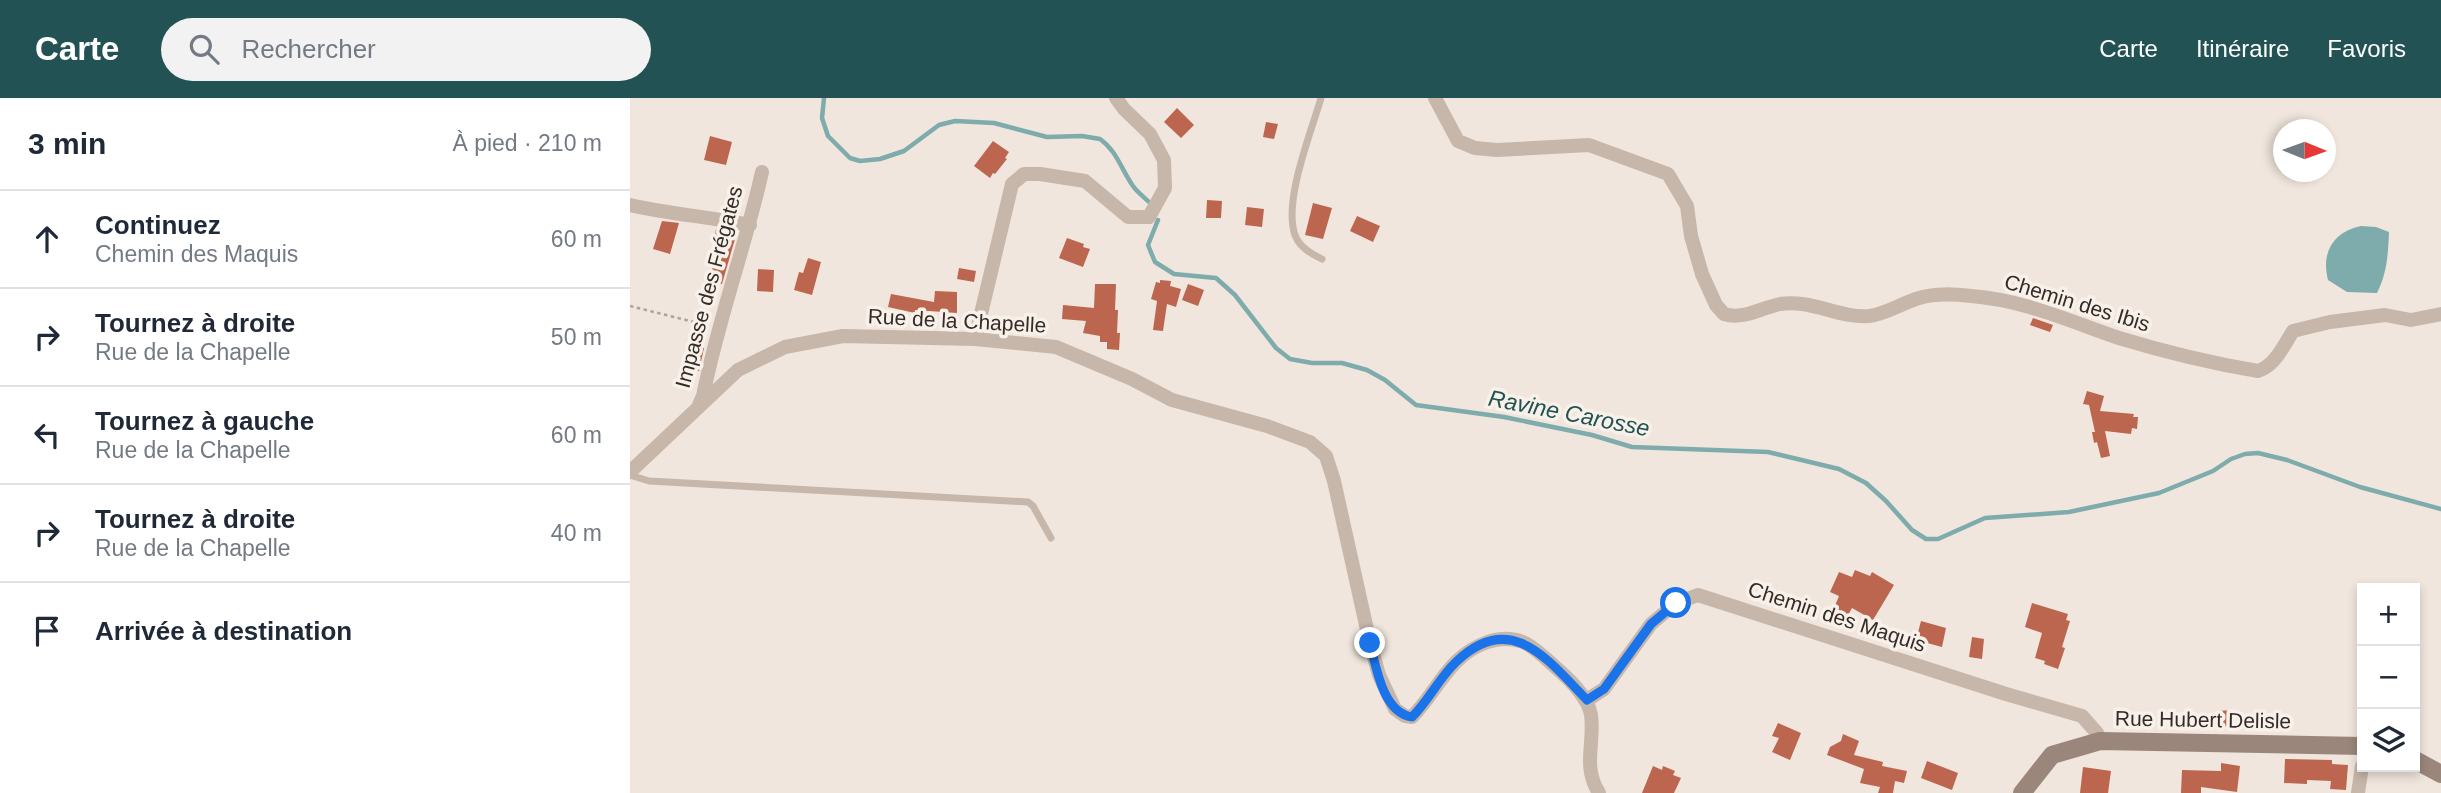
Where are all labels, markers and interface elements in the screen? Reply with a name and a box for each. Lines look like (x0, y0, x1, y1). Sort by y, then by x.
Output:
search box (161, 18, 651, 81)
text: Carte (35, 30, 119, 67)
icon: search (185, 30, 223, 68)
text: Rechercher (241, 34, 376, 64)
text: Carte (2099, 35, 2158, 62)
text: Itinéraire (2196, 35, 2289, 62)
text: Favoris (2327, 35, 2406, 62)
north arrow (2273, 119, 2336, 182)
text: 3 min (28, 127, 106, 160)
text: À pied · 210 m (452, 130, 602, 156)
street label: Impasse des Frégates (671, 184, 747, 390)
text: Continuez (95, 210, 221, 240)
icon: ahead (28, 220, 66, 258)
text: 60 m (551, 226, 602, 252)
text: Chemin des Maquis (95, 241, 298, 267)
street label: Chemin des Ibis (2002, 270, 2153, 336)
street label: Rue de la Chapelle (867, 304, 1047, 337)
text: Tournez à droite (95, 308, 295, 338)
icon: right (28, 318, 66, 356)
text: 50 m (551, 324, 602, 350)
text: Rue de la Chapelle (95, 339, 291, 365)
water label: Ravine Carosse (1486, 385, 1652, 441)
text: Tournez à gauche (95, 406, 314, 436)
icon: left (28, 416, 66, 454)
text: 60 m (551, 422, 602, 448)
text: Rue de la Chapelle (95, 437, 291, 463)
text: Tournez à droite (95, 504, 295, 534)
icon: right (28, 514, 66, 552)
text: 40 m (551, 520, 602, 546)
text: Rue de la Chapelle (95, 535, 291, 561)
street label: Chemin des Maquis (1745, 577, 1929, 656)
map controls (2357, 583, 2420, 772)
button: + (2357, 583, 2420, 646)
route start (1660, 587, 1691, 618)
icon: arrive (28, 612, 66, 650)
text: Arrivée à destination (95, 616, 352, 646)
route end (1354, 627, 1385, 658)
button: − (2357, 646, 2420, 709)
street label: Rue Hubert Delisle (2115, 706, 2291, 733)
button: layers (2357, 709, 2420, 772)

